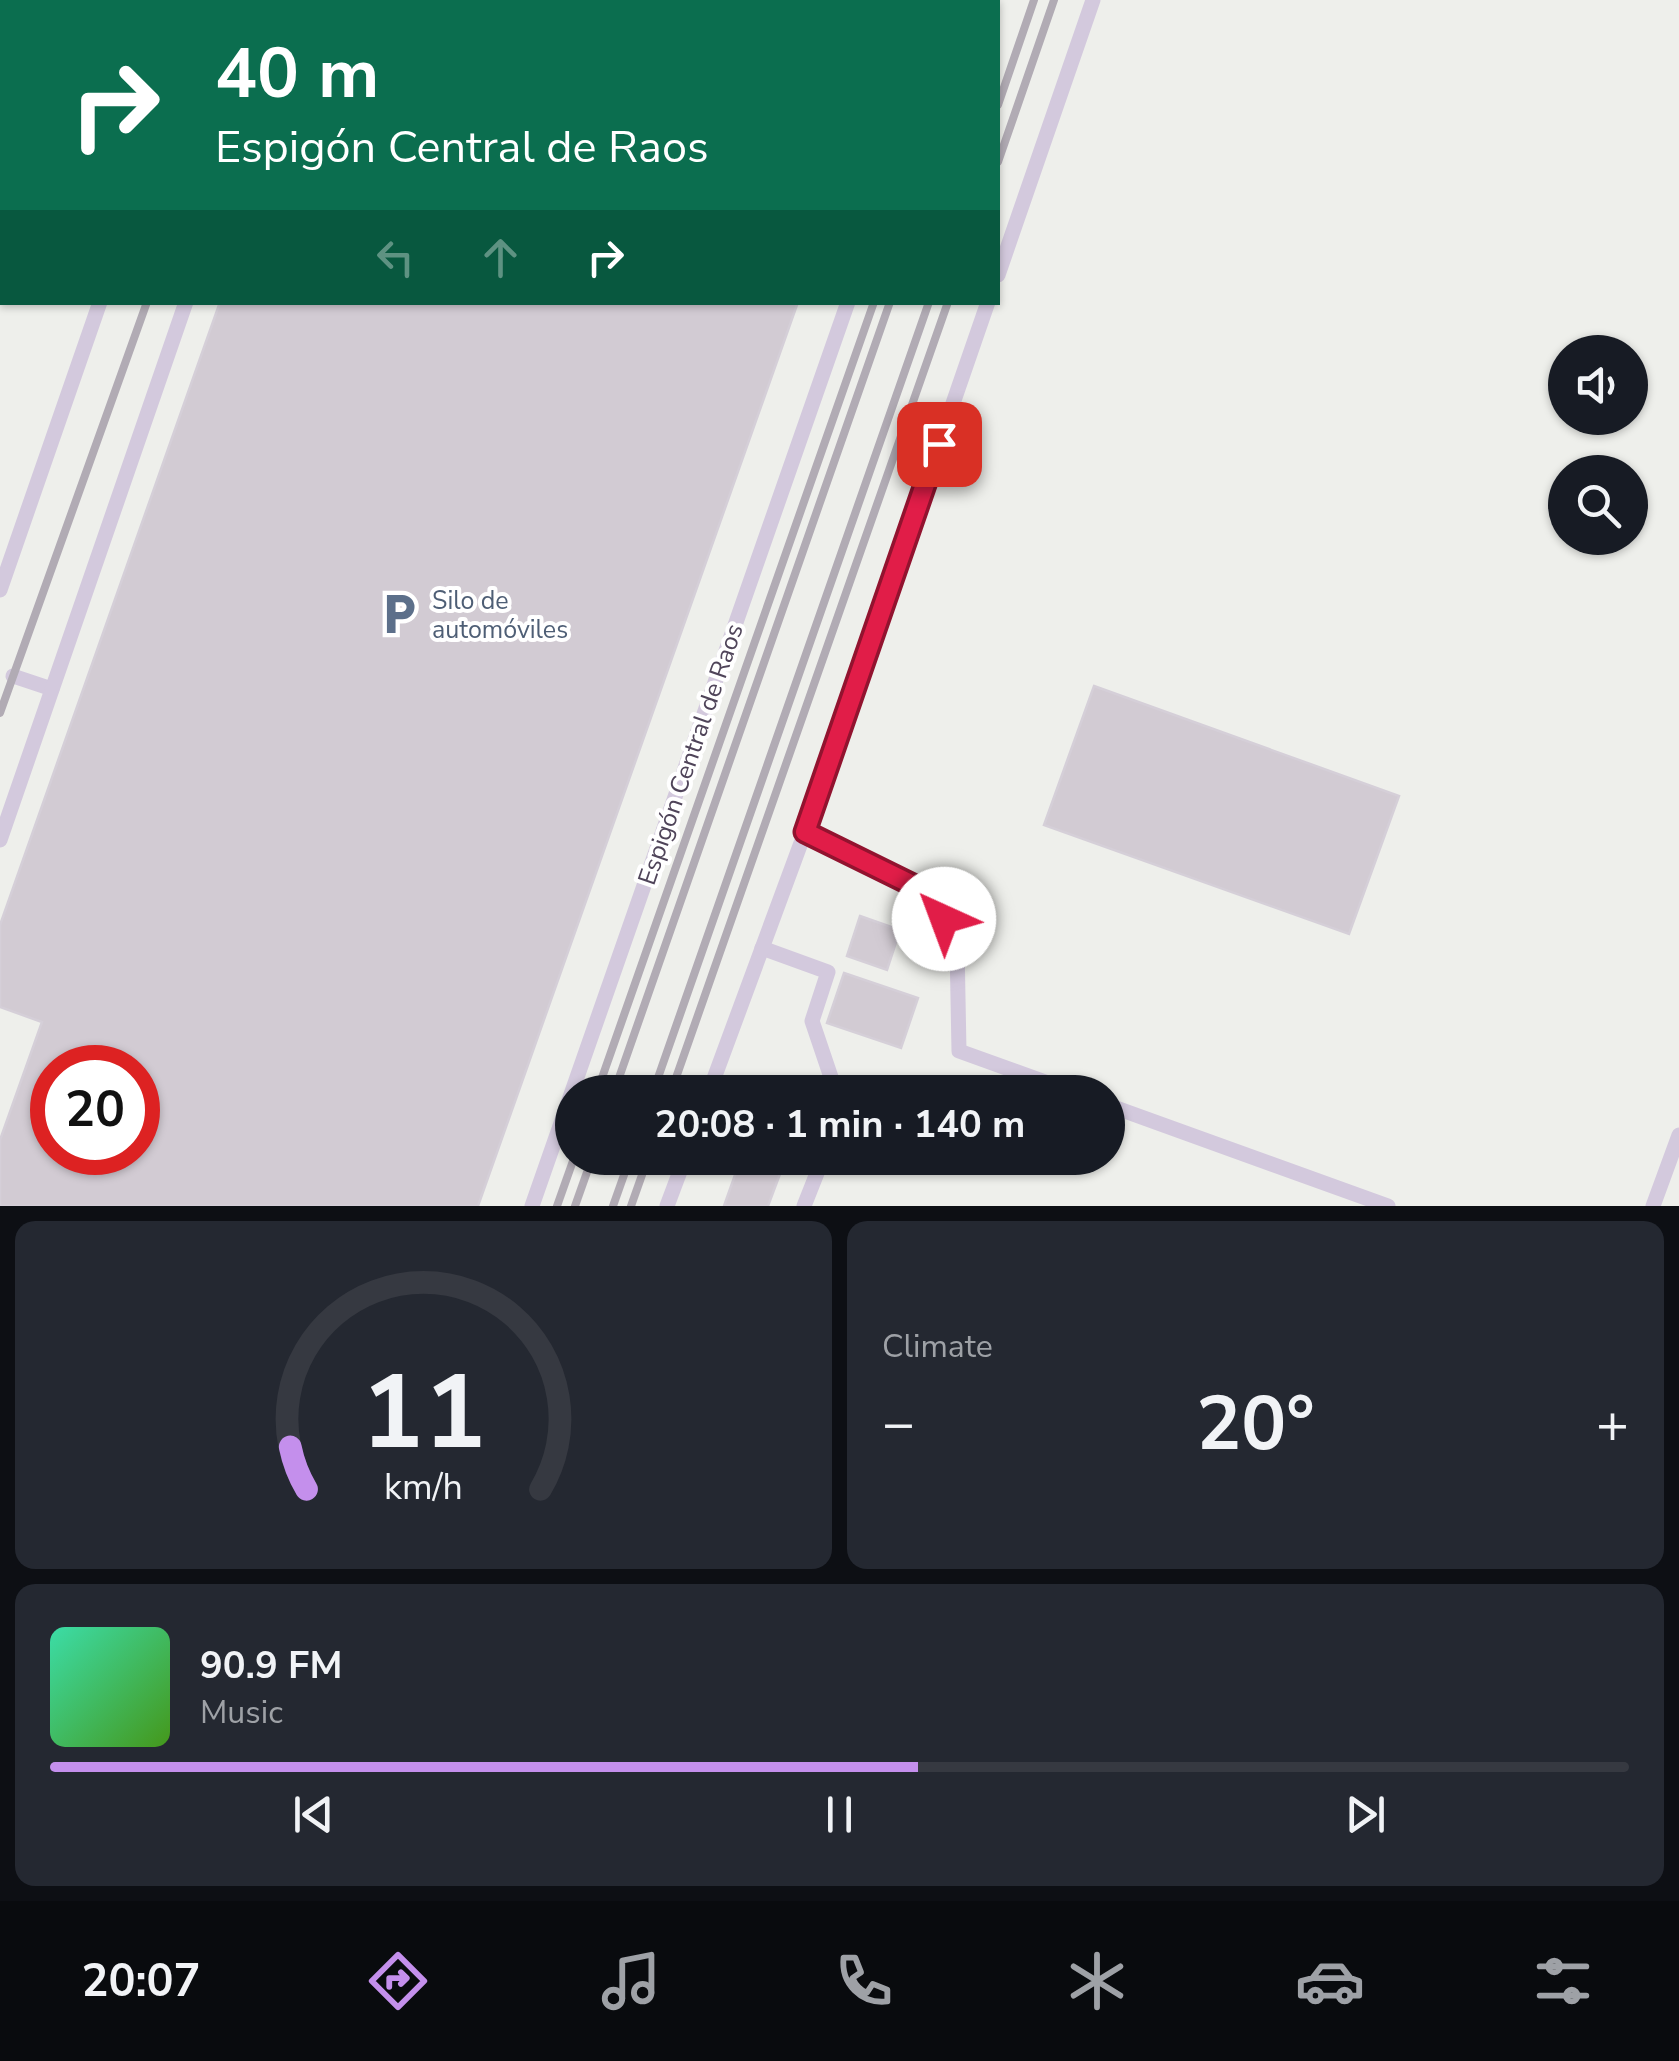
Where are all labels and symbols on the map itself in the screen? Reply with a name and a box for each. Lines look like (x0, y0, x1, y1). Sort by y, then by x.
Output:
pin (897, 402, 982, 487)
place label: Silo de automóviles (432, 584, 568, 647)
parking icon: Silo de automóviles (375, 590, 423, 638)
street label: Espigón Central de Raos (630, 619, 752, 889)
position arrow (892, 867, 996, 971)
speed limit sign: 20 (30, 1045, 160, 1175)

